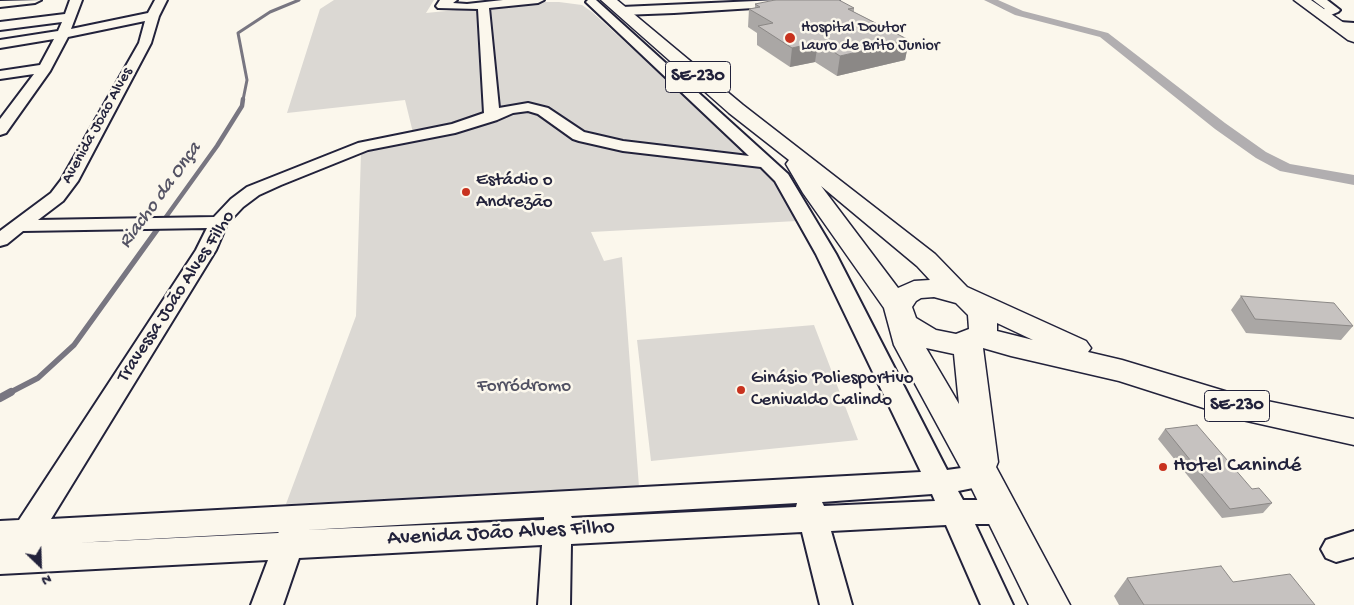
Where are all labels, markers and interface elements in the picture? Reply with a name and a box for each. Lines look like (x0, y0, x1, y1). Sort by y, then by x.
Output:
place label: Hospital Doutor Lauro de Brito Junior (801, 19, 939, 57)
marker: Hospital Doutor Lauro de Brito Junior (783, 31, 797, 45)
road number: SE-230 (666, 62, 730, 92)
street label: Avenida João Alves (58, 65, 138, 187)
water label: Riacho da Onça (114, 138, 208, 254)
place label: Estádio o Andrezão (476, 170, 553, 214)
marker: Estádio o Andrezão (460, 186, 472, 198)
street label: Travessa João Alves Filho (113, 207, 241, 387)
place label: Ginásio Poliesportivo Cenivaldo Calindo (751, 368, 914, 412)
park label: Forródromo (477, 376, 571, 398)
marker: Ginásio Poliesportivo Cenivaldo Calindo (735, 384, 747, 396)
road number: SE-230 (1204, 391, 1270, 422)
place label: Hotel Canindé (1173, 454, 1301, 480)
marker: Hotel Canindé (1157, 461, 1169, 473)
street label: Avenida João Alves Filho (387, 515, 615, 553)
north arrow (15, 540, 65, 590)
text: N (39, 570, 54, 589)

